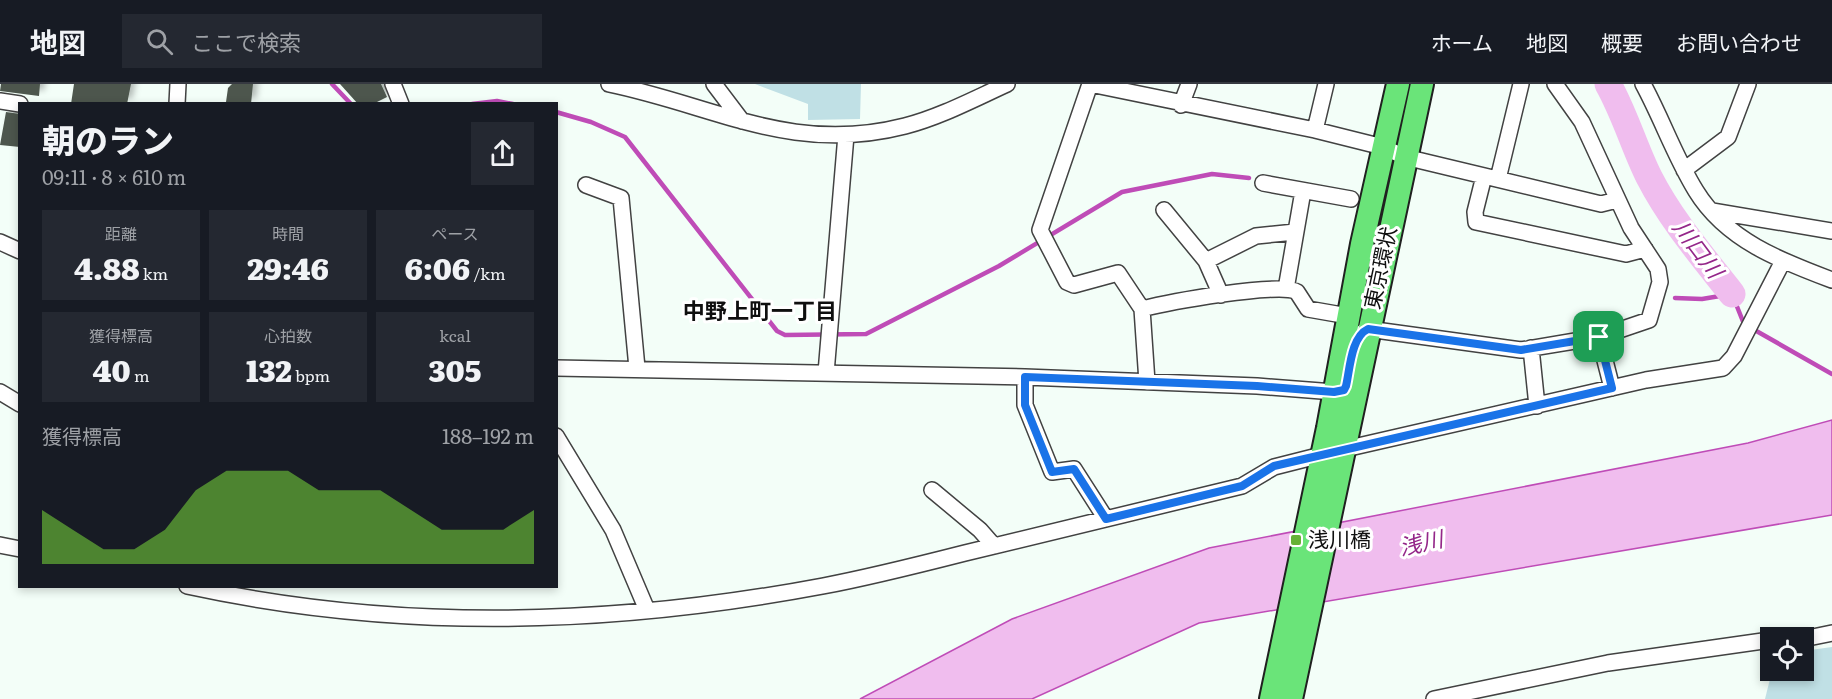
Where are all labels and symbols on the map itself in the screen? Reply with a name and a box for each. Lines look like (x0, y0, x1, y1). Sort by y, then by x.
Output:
water label: 川口川 (1666, 212, 1733, 286)
street label: 東京環状 (1355, 223, 1402, 312)
district label: 中野上町一丁目 (683, 293, 837, 326)
pin (1573, 311, 1624, 362)
water label: 浅川 (1396, 520, 1448, 562)
place label: 浅川橋 (1308, 522, 1371, 553)
marker: 浅川橋 (1289, 533, 1303, 547)

